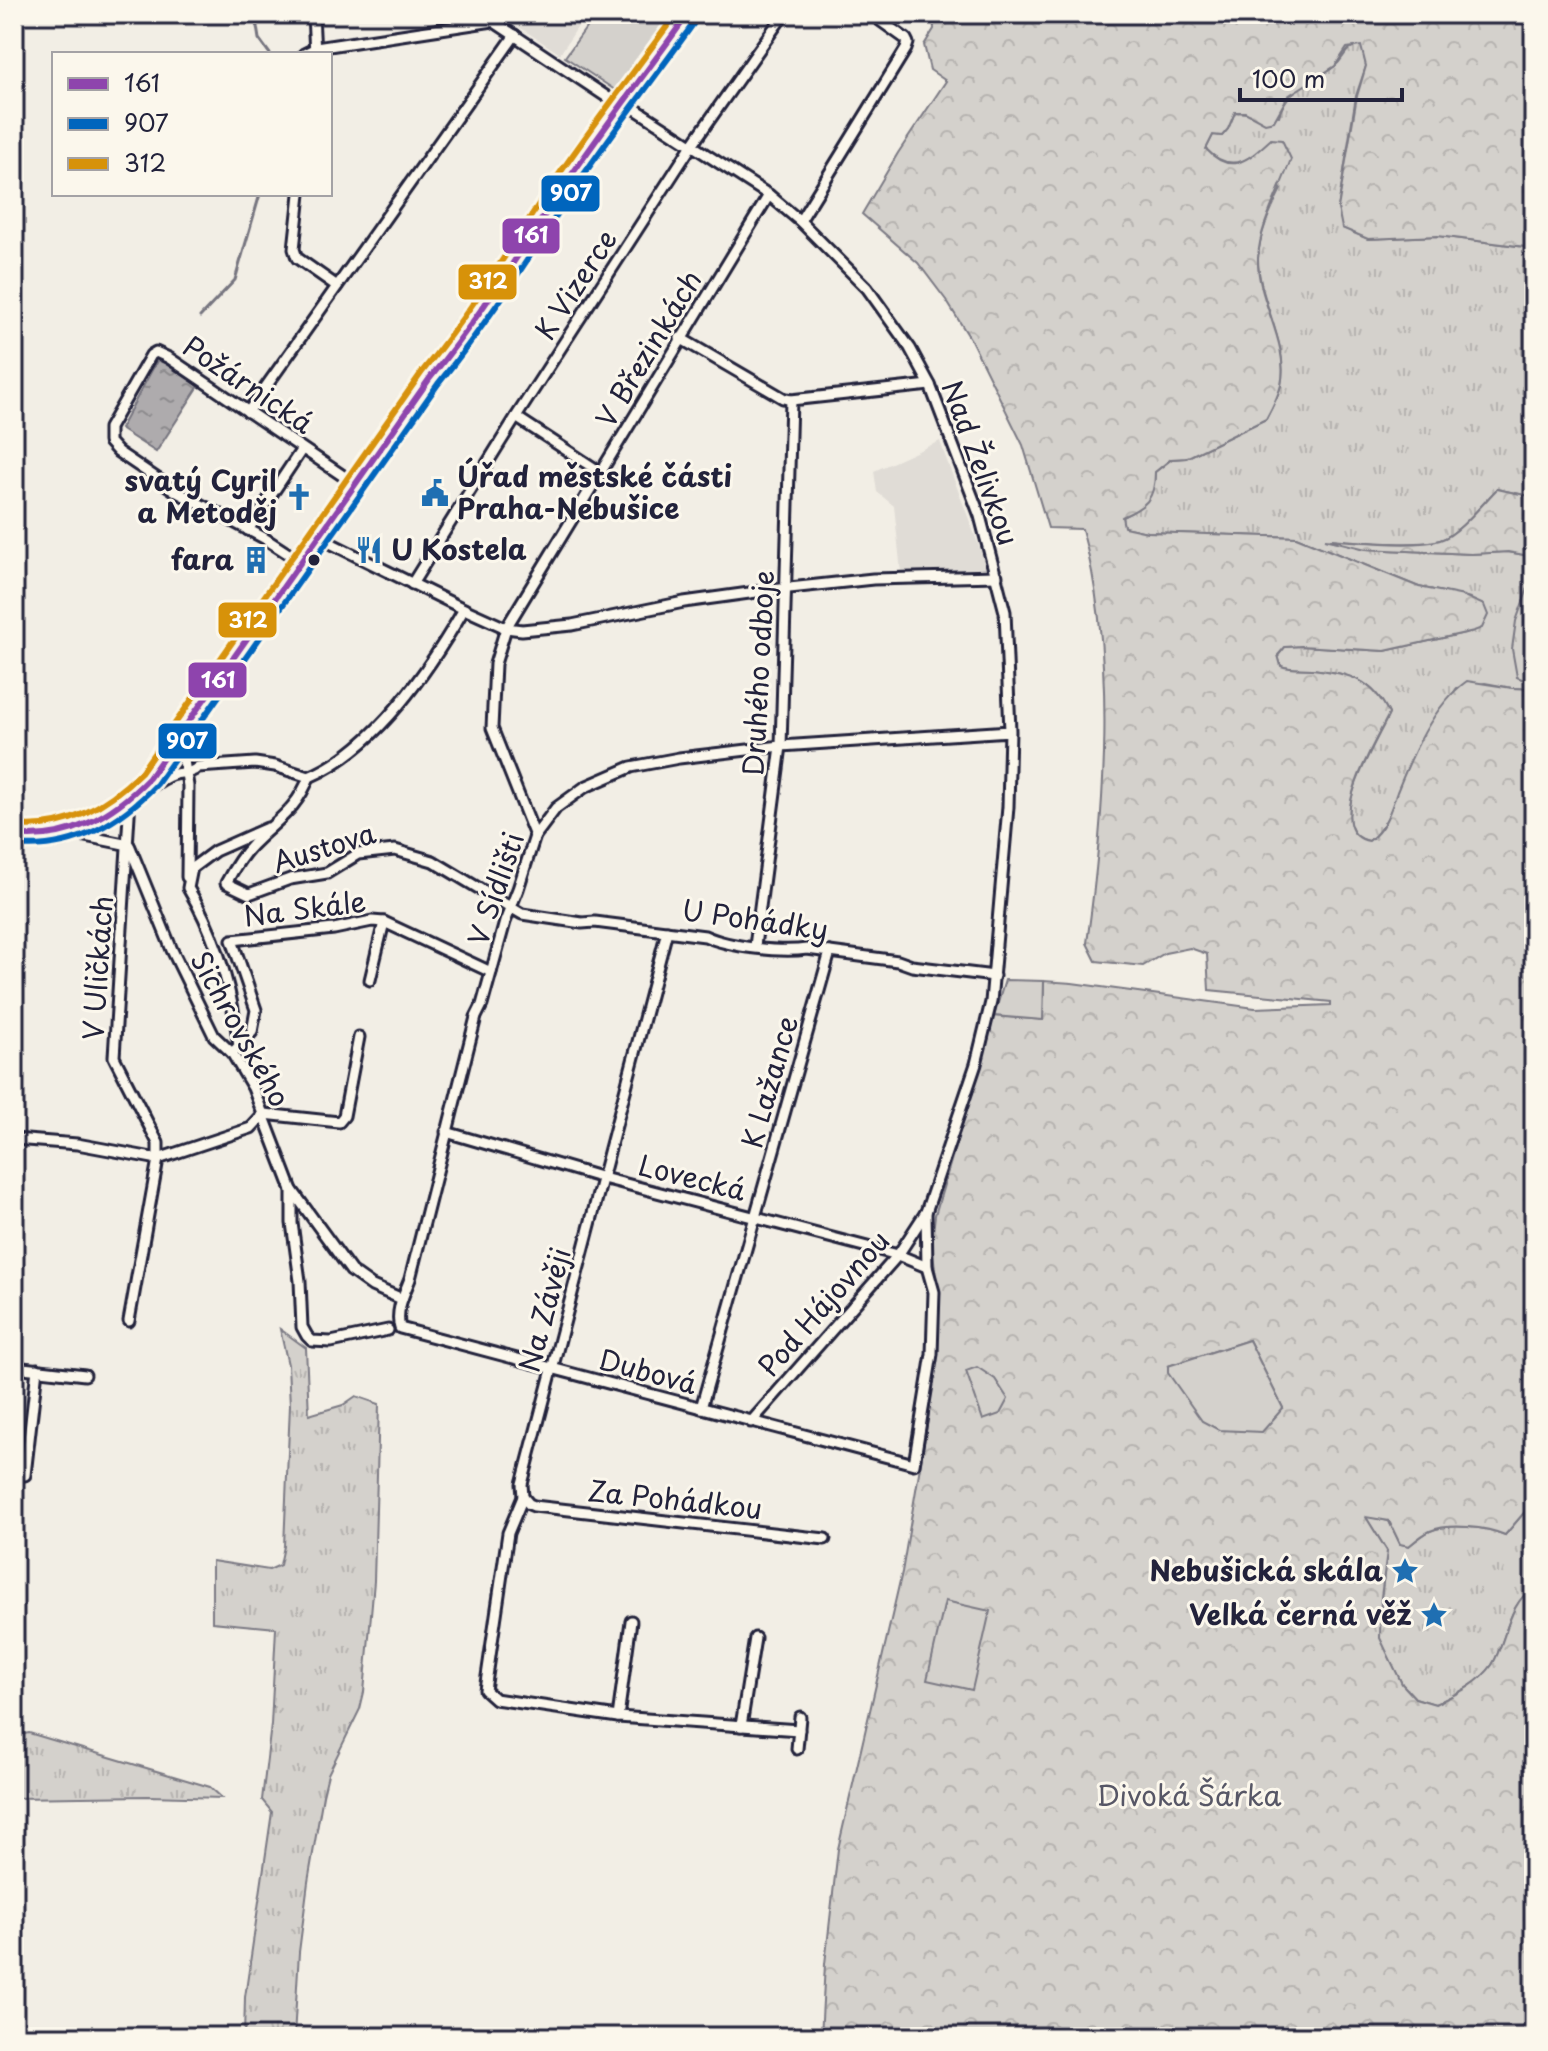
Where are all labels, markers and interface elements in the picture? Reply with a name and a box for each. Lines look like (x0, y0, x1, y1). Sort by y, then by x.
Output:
legend (52, 52, 332, 196)
scale bar (1240, 52, 1402, 102)
text: 100 m (1252, 60, 1325, 96)
text: 161 (124, 64, 160, 100)
text: 907 (124, 104, 169, 140)
text: 312 (124, 144, 166, 180)
line badge: 907 (540, 174, 601, 213)
text: 907 (550, 175, 592, 208)
line badge: 161 (501, 217, 561, 255)
text: 161 (514, 217, 548, 250)
street label: K Vizerce (523, 220, 627, 348)
street label: V Březinkách (584, 261, 712, 435)
line badge: 312 (457, 263, 518, 301)
text: 312 (468, 263, 508, 296)
street label: Požárnická (175, 324, 323, 444)
street label: Nad Želivkou (932, 374, 1031, 551)
place label: Úřad městské části Praha-Nebušice (457, 454, 732, 529)
place label: svatý Cyril a Metoděj (125, 458, 277, 533)
public building icon: Úřad městské části Praha-Nebušice (420, 478, 450, 508)
church icon: svatý Cyril a Metoděj (284, 482, 314, 512)
place label: U Kostela (391, 527, 527, 570)
restaurant icon: U Kostela (354, 535, 384, 565)
place label: fara (171, 537, 235, 580)
building icon: fara (241, 545, 271, 575)
unlabelled marker (306, 552, 322, 568)
street label: Druhého odboje (731, 569, 784, 777)
line badge: 312 (217, 601, 278, 639)
text: 312 (228, 602, 268, 635)
line badge: 161 (187, 661, 248, 699)
text: 161 (201, 662, 235, 695)
line badge: 907 (157, 722, 218, 760)
text: 907 (166, 723, 208, 756)
street label: Austova (266, 810, 381, 883)
street label: V Sídlišti (455, 826, 534, 951)
street label: Na Skále (241, 879, 368, 936)
street label: U Pohádky (679, 887, 831, 950)
street label: V Uličkách (70, 894, 123, 1042)
street label: Sichrovského (181, 942, 302, 1114)
street label: K Lažance (729, 1010, 808, 1153)
street label: Lovecká (634, 1142, 751, 1211)
street label: Pod Hájovnou (747, 1220, 899, 1386)
street label: Na Závěji (506, 1243, 581, 1377)
street label: Dubová (595, 1337, 703, 1404)
street label: Za Pohádkou (586, 1468, 764, 1529)
place label: Nebušická skála (1150, 1548, 1384, 1591)
place icon: Nebušická skála (1390, 1556, 1420, 1586)
place label: Velká černá věž (1189, 1592, 1412, 1635)
place icon: Velká černá věž (1419, 1600, 1449, 1630)
park label: Divoká Šárka (1097, 1773, 1281, 1816)

